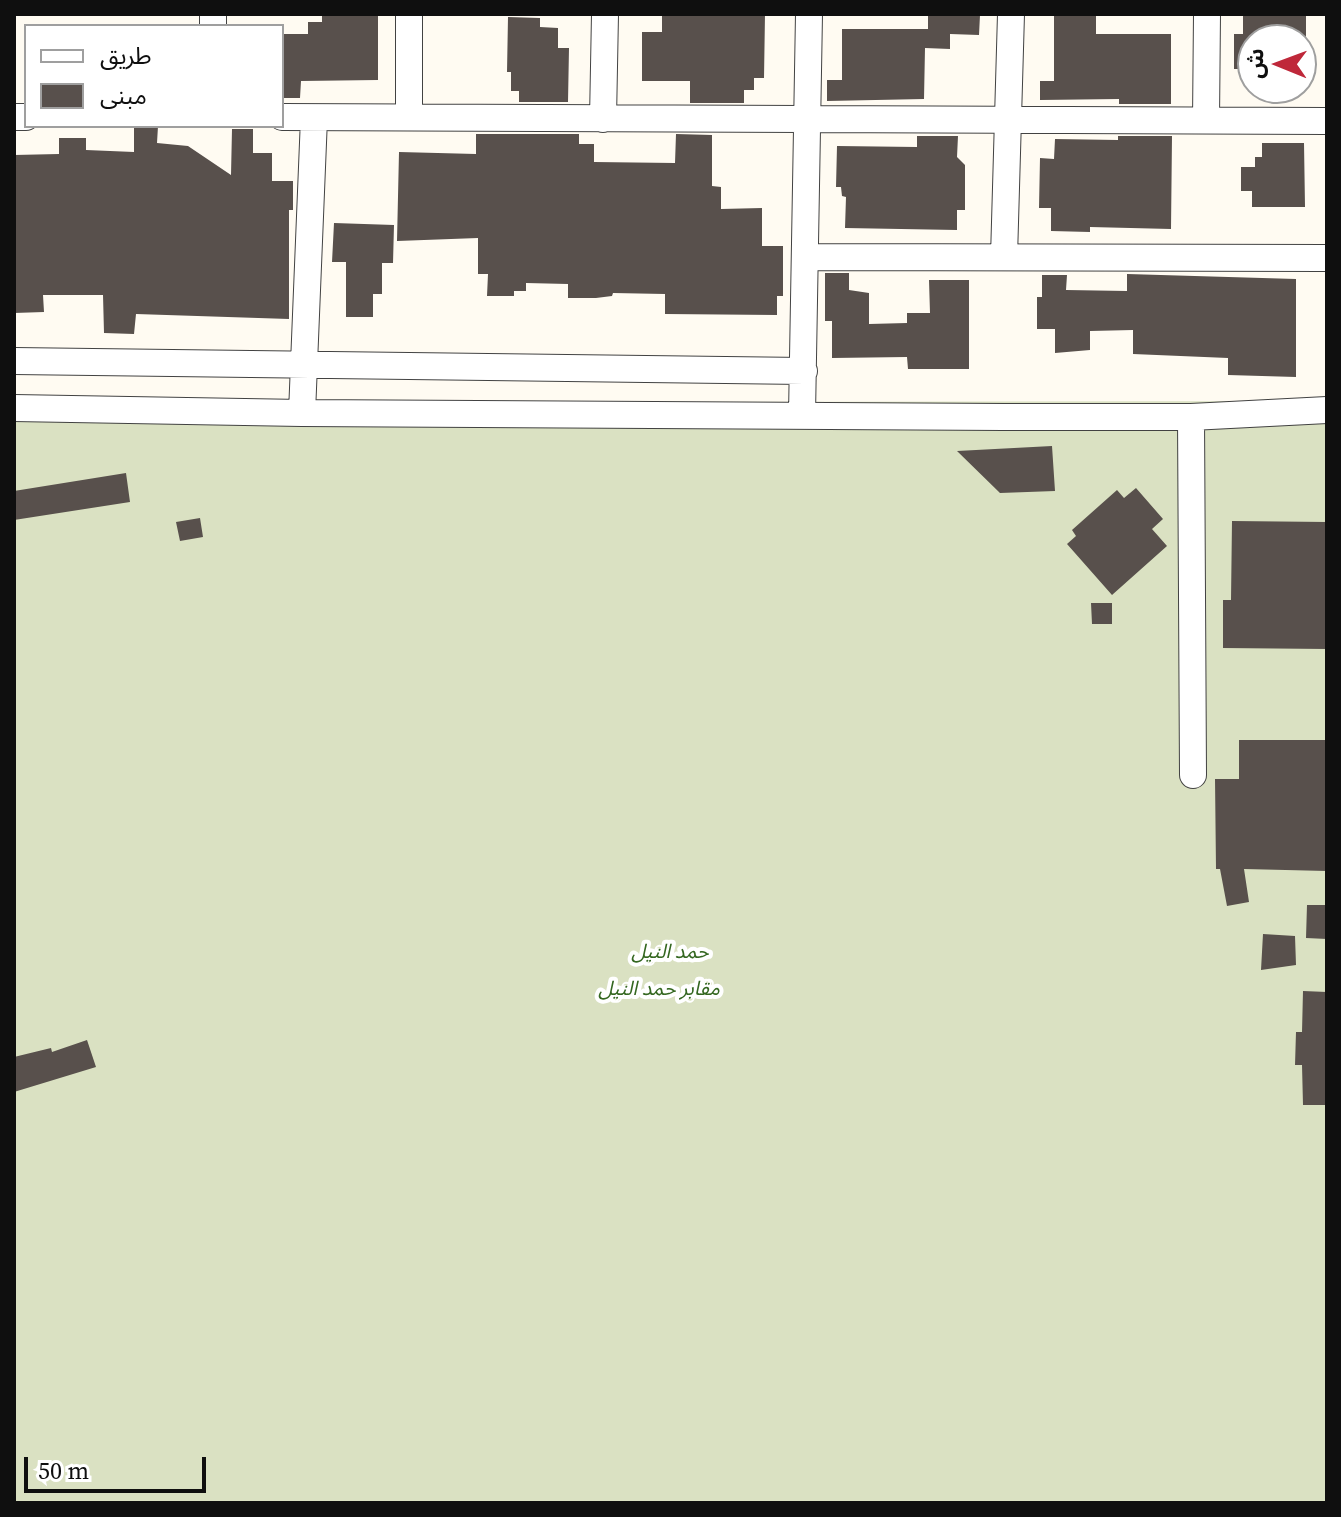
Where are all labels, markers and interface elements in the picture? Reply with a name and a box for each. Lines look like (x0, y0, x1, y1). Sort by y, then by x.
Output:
legend (24, 24, 284, 128)
north arrow (1237, 24, 1317, 104)
text: طريق (100, 39, 152, 72)
text: ش (1240, 48, 1270, 79)
text: مبنى (100, 79, 147, 112)
park label: حمد النيل (631, 941, 709, 965)
park label: مقابر حمد النيل (598, 978, 720, 1002)
scale bar (28, 1441, 210, 1491)
text: 50 m (38, 1454, 89, 1487)

